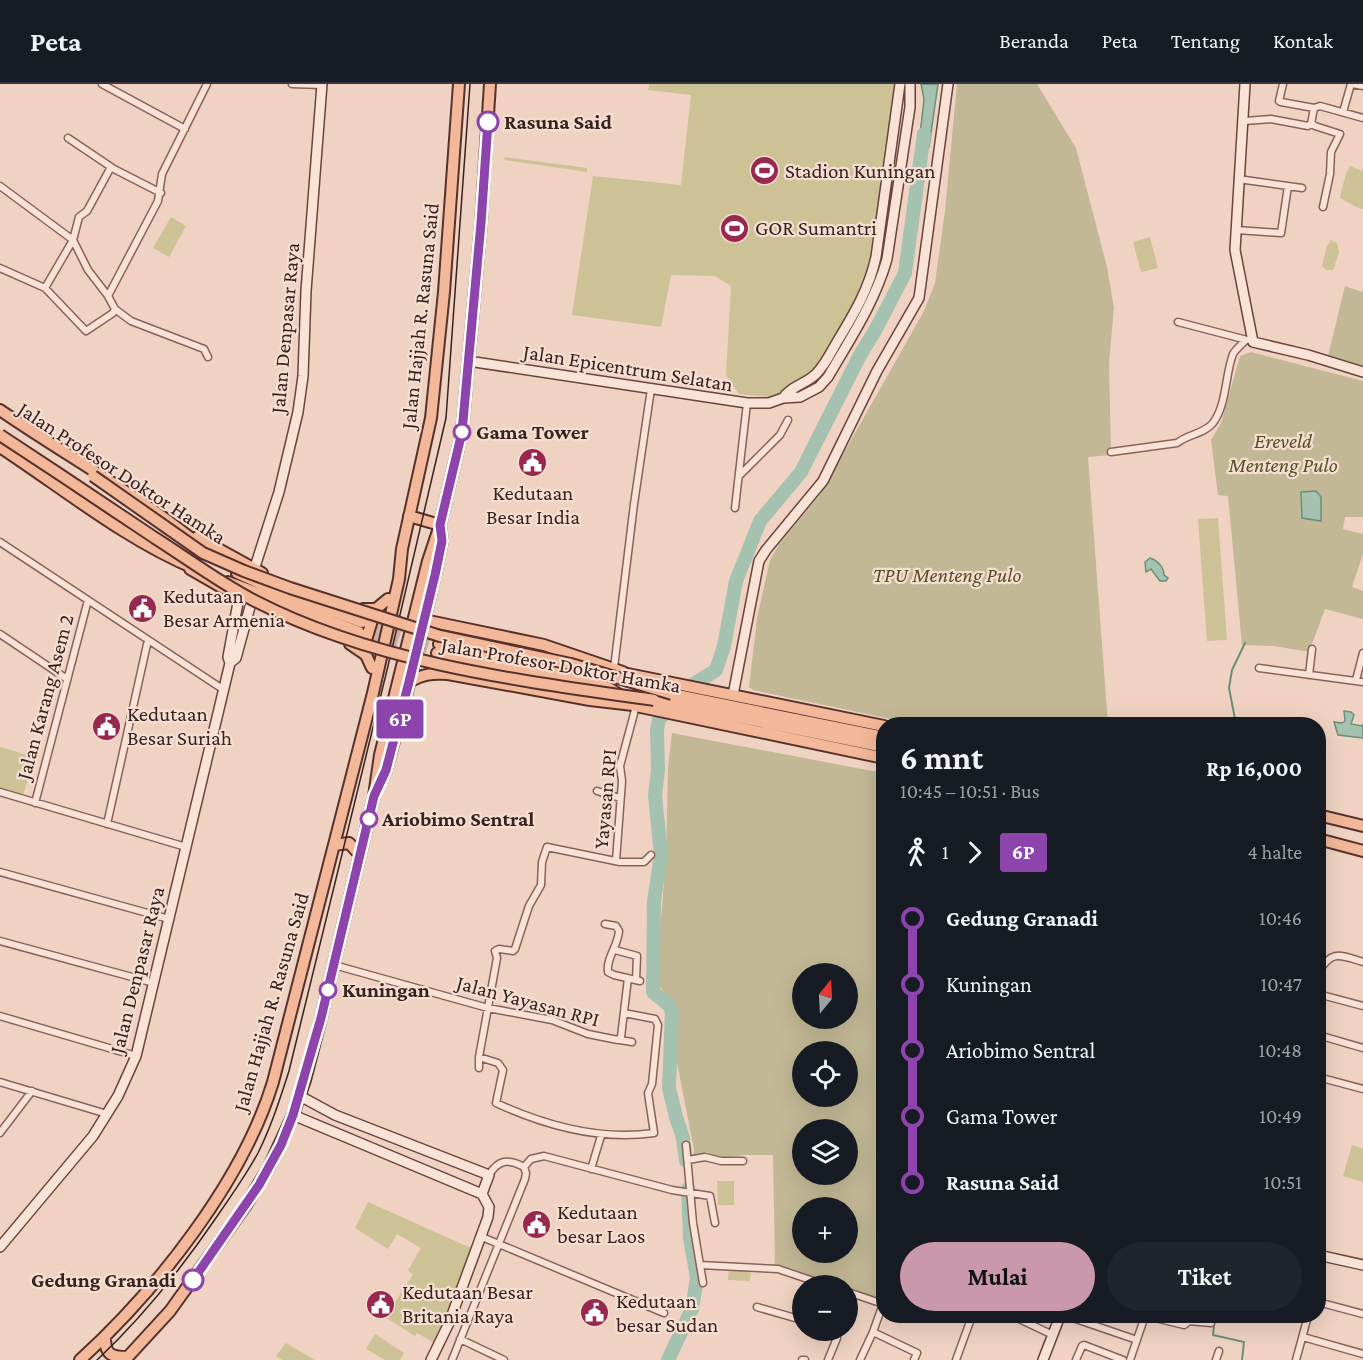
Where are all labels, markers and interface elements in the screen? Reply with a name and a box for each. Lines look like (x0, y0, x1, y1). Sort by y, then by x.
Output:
text: Peta (30, 26, 82, 57)
text: Beranda (999, 29, 1069, 53)
text: Peta (1102, 29, 1138, 53)
text: Tentang (1171, 29, 1240, 53)
text: Kontak (1273, 29, 1333, 53)
place label: Rasuna Said (504, 110, 612, 134)
marker: Rasuna Said (477, 111, 499, 133)
sports icon: Stadion Kuningan (748, 155, 780, 187)
place label: Stadion Kuningan (785, 159, 936, 183)
street label: Jalan Hajjah R. Rasuna Said (396, 202, 444, 432)
sports icon: GOR Sumantri (718, 212, 750, 244)
place label: GOR Sumantri (755, 216, 877, 240)
street label: Jalan Denpasar Raya (265, 241, 304, 416)
street label: Jalan Epicentrum Selatan (519, 339, 735, 396)
street label: Jalan Profesor Doktor Hamka (12, 396, 231, 549)
place label: Gama Tower (476, 420, 589, 444)
marker: Gama Tower (453, 423, 471, 441)
park label: Ereveld Menteng Pulo (1227, 429, 1338, 477)
public building icon: Kedutaan Besar India (517, 446, 549, 478)
place label: Kedutaan Besar India (486, 481, 580, 529)
park label: TPU Menteng Pulo (873, 563, 1021, 587)
place label: Kedutaan Besar Armenia (163, 584, 285, 632)
public building icon: Kedutaan Besar Armenia (126, 592, 158, 624)
street label: Jalan Karang Asem 2 (11, 612, 79, 784)
street label: Jalan Profesor Doktor Hamka (437, 632, 683, 698)
line badge: 6P (373, 700, 427, 738)
place label: Kedutaan Besar Suriah (127, 702, 232, 750)
text: 6P (388, 707, 412, 731)
public building icon: Kedutaan Besar Suriah (90, 710, 122, 742)
text: 6 mnt (900, 739, 983, 776)
street label: Yayasan RPI (589, 748, 621, 850)
text: Rp 16,000 (1206, 756, 1302, 781)
text: 10:45 – 10:51 · Bus (900, 780, 1040, 802)
place label: Ariobimo Sentral (381, 807, 534, 831)
marker: Ariobimo Sentral (360, 810, 378, 828)
icon: walk (900, 836, 933, 869)
icon: forward (958, 836, 991, 869)
text: 6P (1012, 840, 1035, 864)
text: 1 (942, 841, 949, 863)
text: 4 halte (1248, 841, 1302, 863)
street label: Jalan Denpasar Raya (104, 884, 169, 1058)
street label: Jalan Hajjah R. Rasuna Said (228, 890, 314, 1116)
text: Gedung Granadi (946, 906, 1098, 931)
text: 10:46 (1259, 907, 1302, 929)
north arrow (792, 963, 858, 1029)
map controls (792, 963, 858, 1341)
street label: Jalan Yayasan RPI (452, 970, 602, 1032)
text: Kuningan (946, 972, 1032, 997)
text: 10:47 (1261, 973, 1302, 995)
place label: Kuningan (342, 978, 430, 1002)
marker: Kuningan (319, 981, 337, 999)
text: Ariobimo Sentral (946, 1038, 1095, 1063)
text: 10:48 (1259, 1039, 1302, 1061)
button: locate (792, 1041, 858, 1107)
text: Gama Tower (946, 1104, 1058, 1129)
text: 10:49 (1259, 1105, 1302, 1127)
button: layers (792, 1119, 858, 1185)
text: Rasuna Said (946, 1170, 1059, 1195)
text: 10:51 (1264, 1171, 1302, 1193)
button: + (792, 1197, 858, 1263)
place label: Kedutaan besar Laos (557, 1200, 645, 1248)
public building icon: Kedutaan besar Laos (520, 1208, 552, 1240)
button: Mulai (900, 1242, 1095, 1311)
button: Tiket (1107, 1242, 1302, 1311)
place label: Gedung Granadi (31, 1268, 176, 1292)
marker: Gedung Granadi (182, 1269, 204, 1291)
button: − (792, 1275, 858, 1341)
place label: Kedutaan Besar Britania Raya (402, 1280, 533, 1328)
public building icon: Kedutaan Besar Britania Raya (365, 1288, 397, 1320)
place label: Kedutaan besar Sudan (616, 1289, 718, 1337)
public building icon: Kedutaan besar Sudan (579, 1297, 611, 1329)

